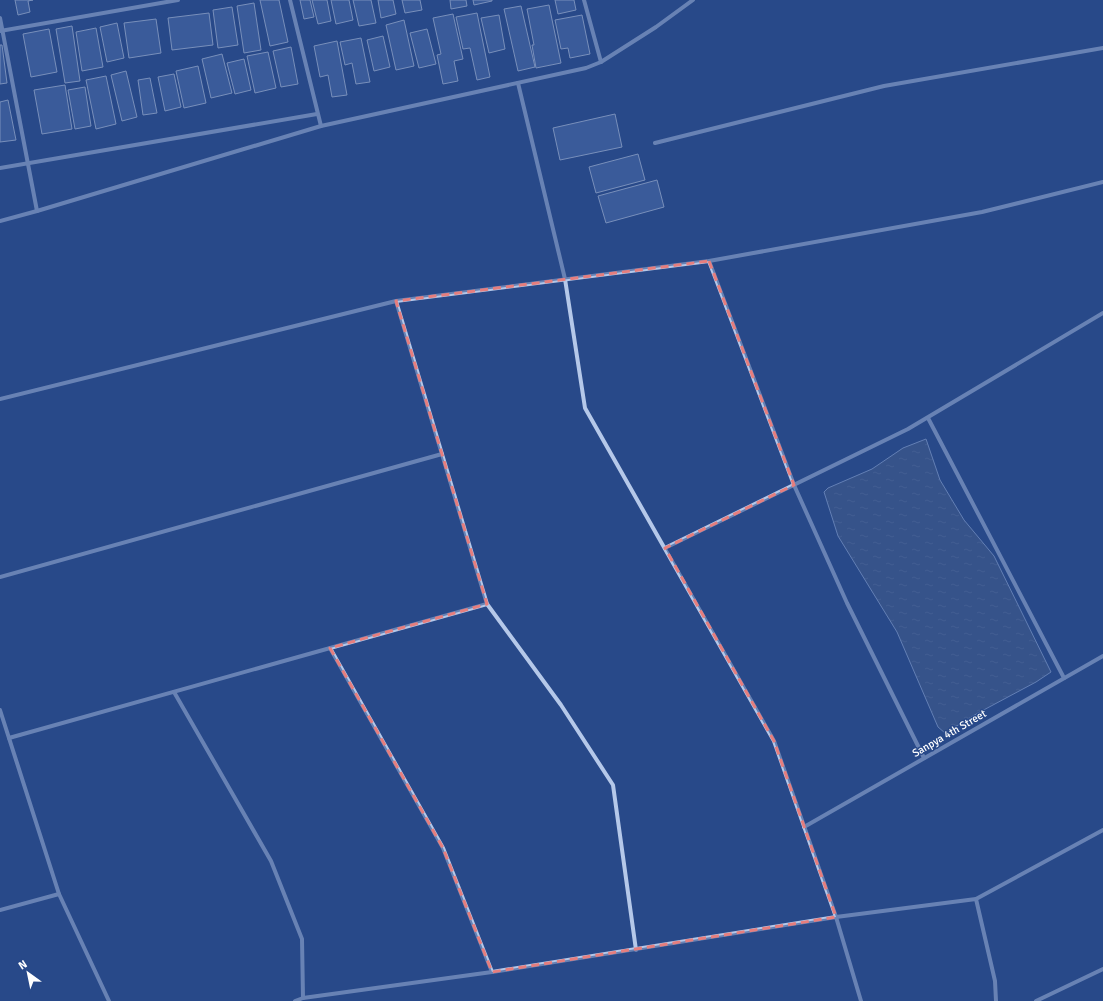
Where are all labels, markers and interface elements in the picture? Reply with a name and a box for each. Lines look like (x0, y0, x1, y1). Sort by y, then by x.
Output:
street label: Sanpya 4th Street (910, 707, 989, 760)
north arrow (8, 953, 48, 993)
text: N (16, 957, 30, 973)

